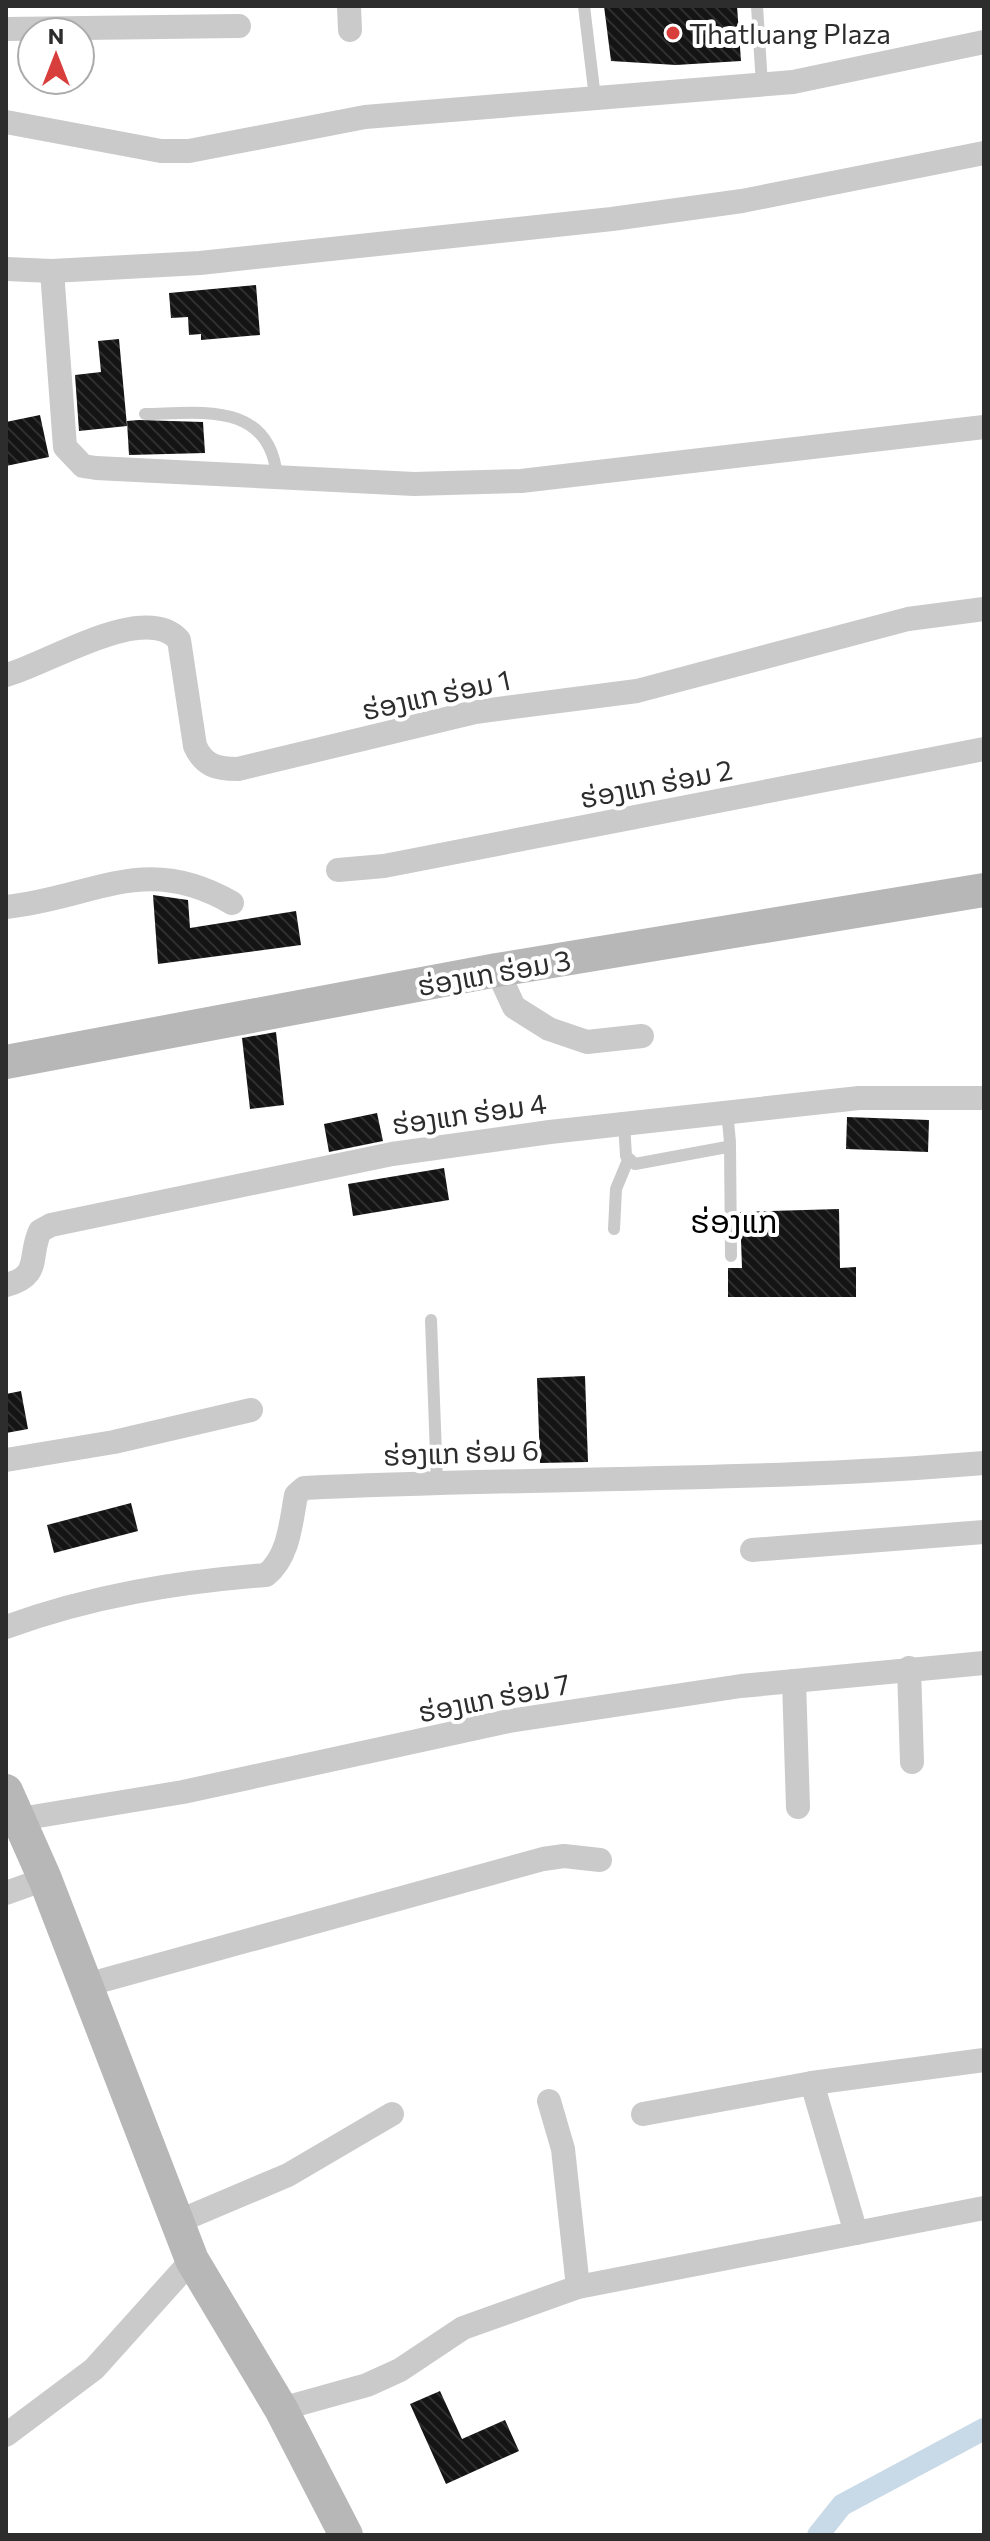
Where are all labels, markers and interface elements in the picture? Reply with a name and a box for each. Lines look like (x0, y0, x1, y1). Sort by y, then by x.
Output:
north arrow (16, 16, 96, 96)
place label: Thatluang Plaza (689, 16, 891, 50)
text: N (48, 22, 64, 49)
marker: Thatluang Plaza (664, 24, 682, 42)
street label: ຮ່ອງແກ ຮ່ອມ 1 (359, 662, 513, 726)
street label: ຮ່ອງແກ ຮ່ອມ 2 (577, 752, 735, 814)
street label: ຮ່ອງແກ ຮ່ອມ 3 (415, 942, 573, 1002)
street label: ຮ່ອງແກ ຮ່ອມ 4 (389, 1085, 549, 1141)
district label: ຮ່ອງແກ (690, 1200, 778, 1240)
street label: ຮ່ອງແກ ຮ່ອມ 6 (382, 1432, 540, 1472)
street label: ຮ່ອງແກ ຮ່ອມ 7 (415, 1666, 573, 1728)

